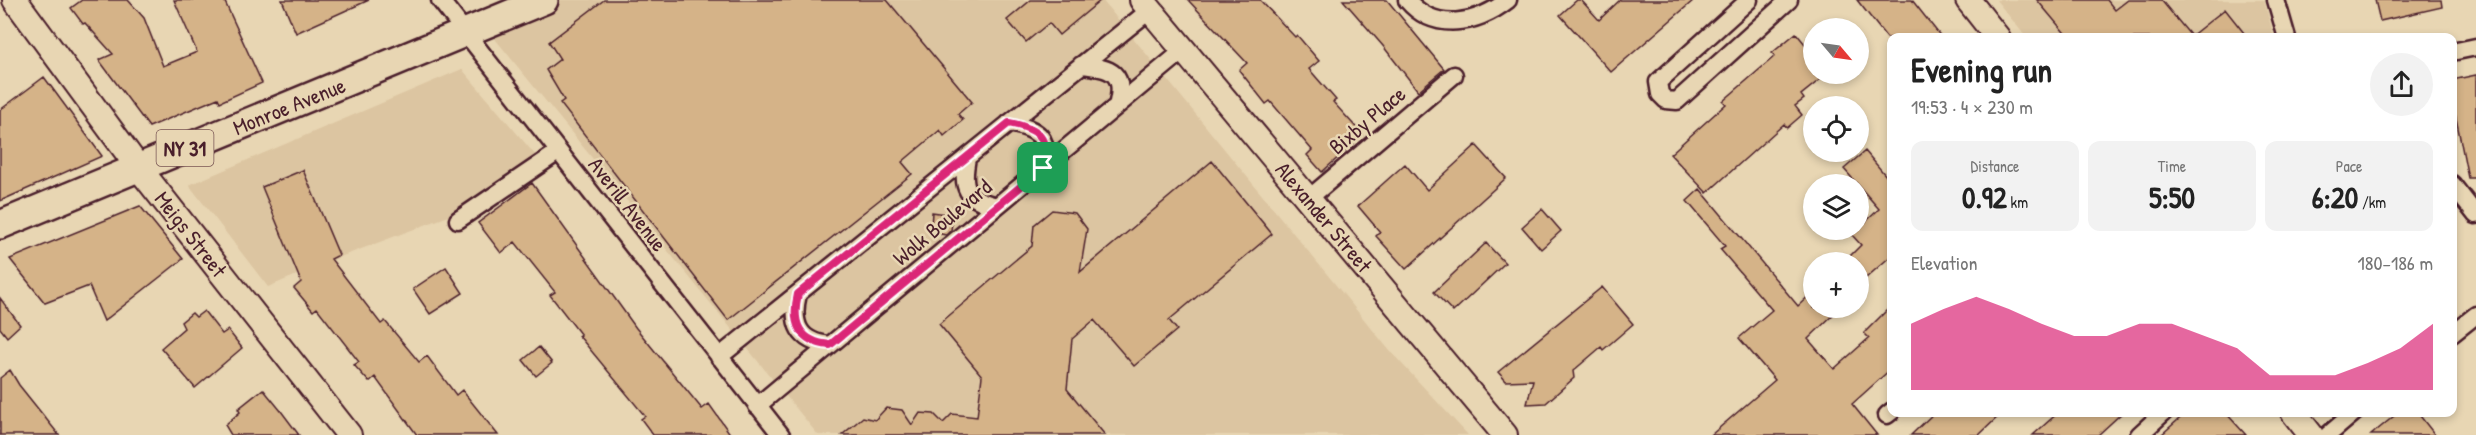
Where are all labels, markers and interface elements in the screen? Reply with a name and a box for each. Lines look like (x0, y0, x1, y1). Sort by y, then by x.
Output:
north arrow (1803, 18, 1869, 84)
map controls (1803, 18, 1869, 318)
text: Evening run (1911, 48, 2052, 92)
button: share (2370, 53, 2433, 116)
street label: Monroe Avenue (228, 70, 350, 142)
street label: Bixby Place (1322, 79, 1412, 161)
text: 19:53 · 4 × 230 m (1911, 93, 2033, 120)
button: locate (1803, 96, 1869, 162)
road number: NY 31 (156, 130, 213, 166)
pin (1017, 142, 1068, 193)
street label: Averill Avenue (582, 151, 674, 258)
icon: arrive (1026, 151, 1059, 184)
street label: Alexander Street (1269, 155, 1379, 279)
text: Distance (1971, 155, 2019, 177)
text: Time (2158, 155, 2186, 177)
text: Pace (2336, 155, 2362, 177)
street label: Wolk Boulevard (886, 172, 998, 272)
button: layers (1803, 174, 1869, 240)
text: 0.92 (1962, 177, 2007, 217)
text: 5:50 (2149, 177, 2195, 217)
text: 6:20 (2312, 177, 2358, 217)
street label: Meigs Street (148, 185, 234, 283)
text: km (2007, 191, 2028, 213)
text: /km (2358, 191, 2386, 213)
text: Elevation (1911, 249, 1977, 276)
text: 180–186 m (2358, 249, 2433, 276)
button: + (1803, 252, 1869, 318)

